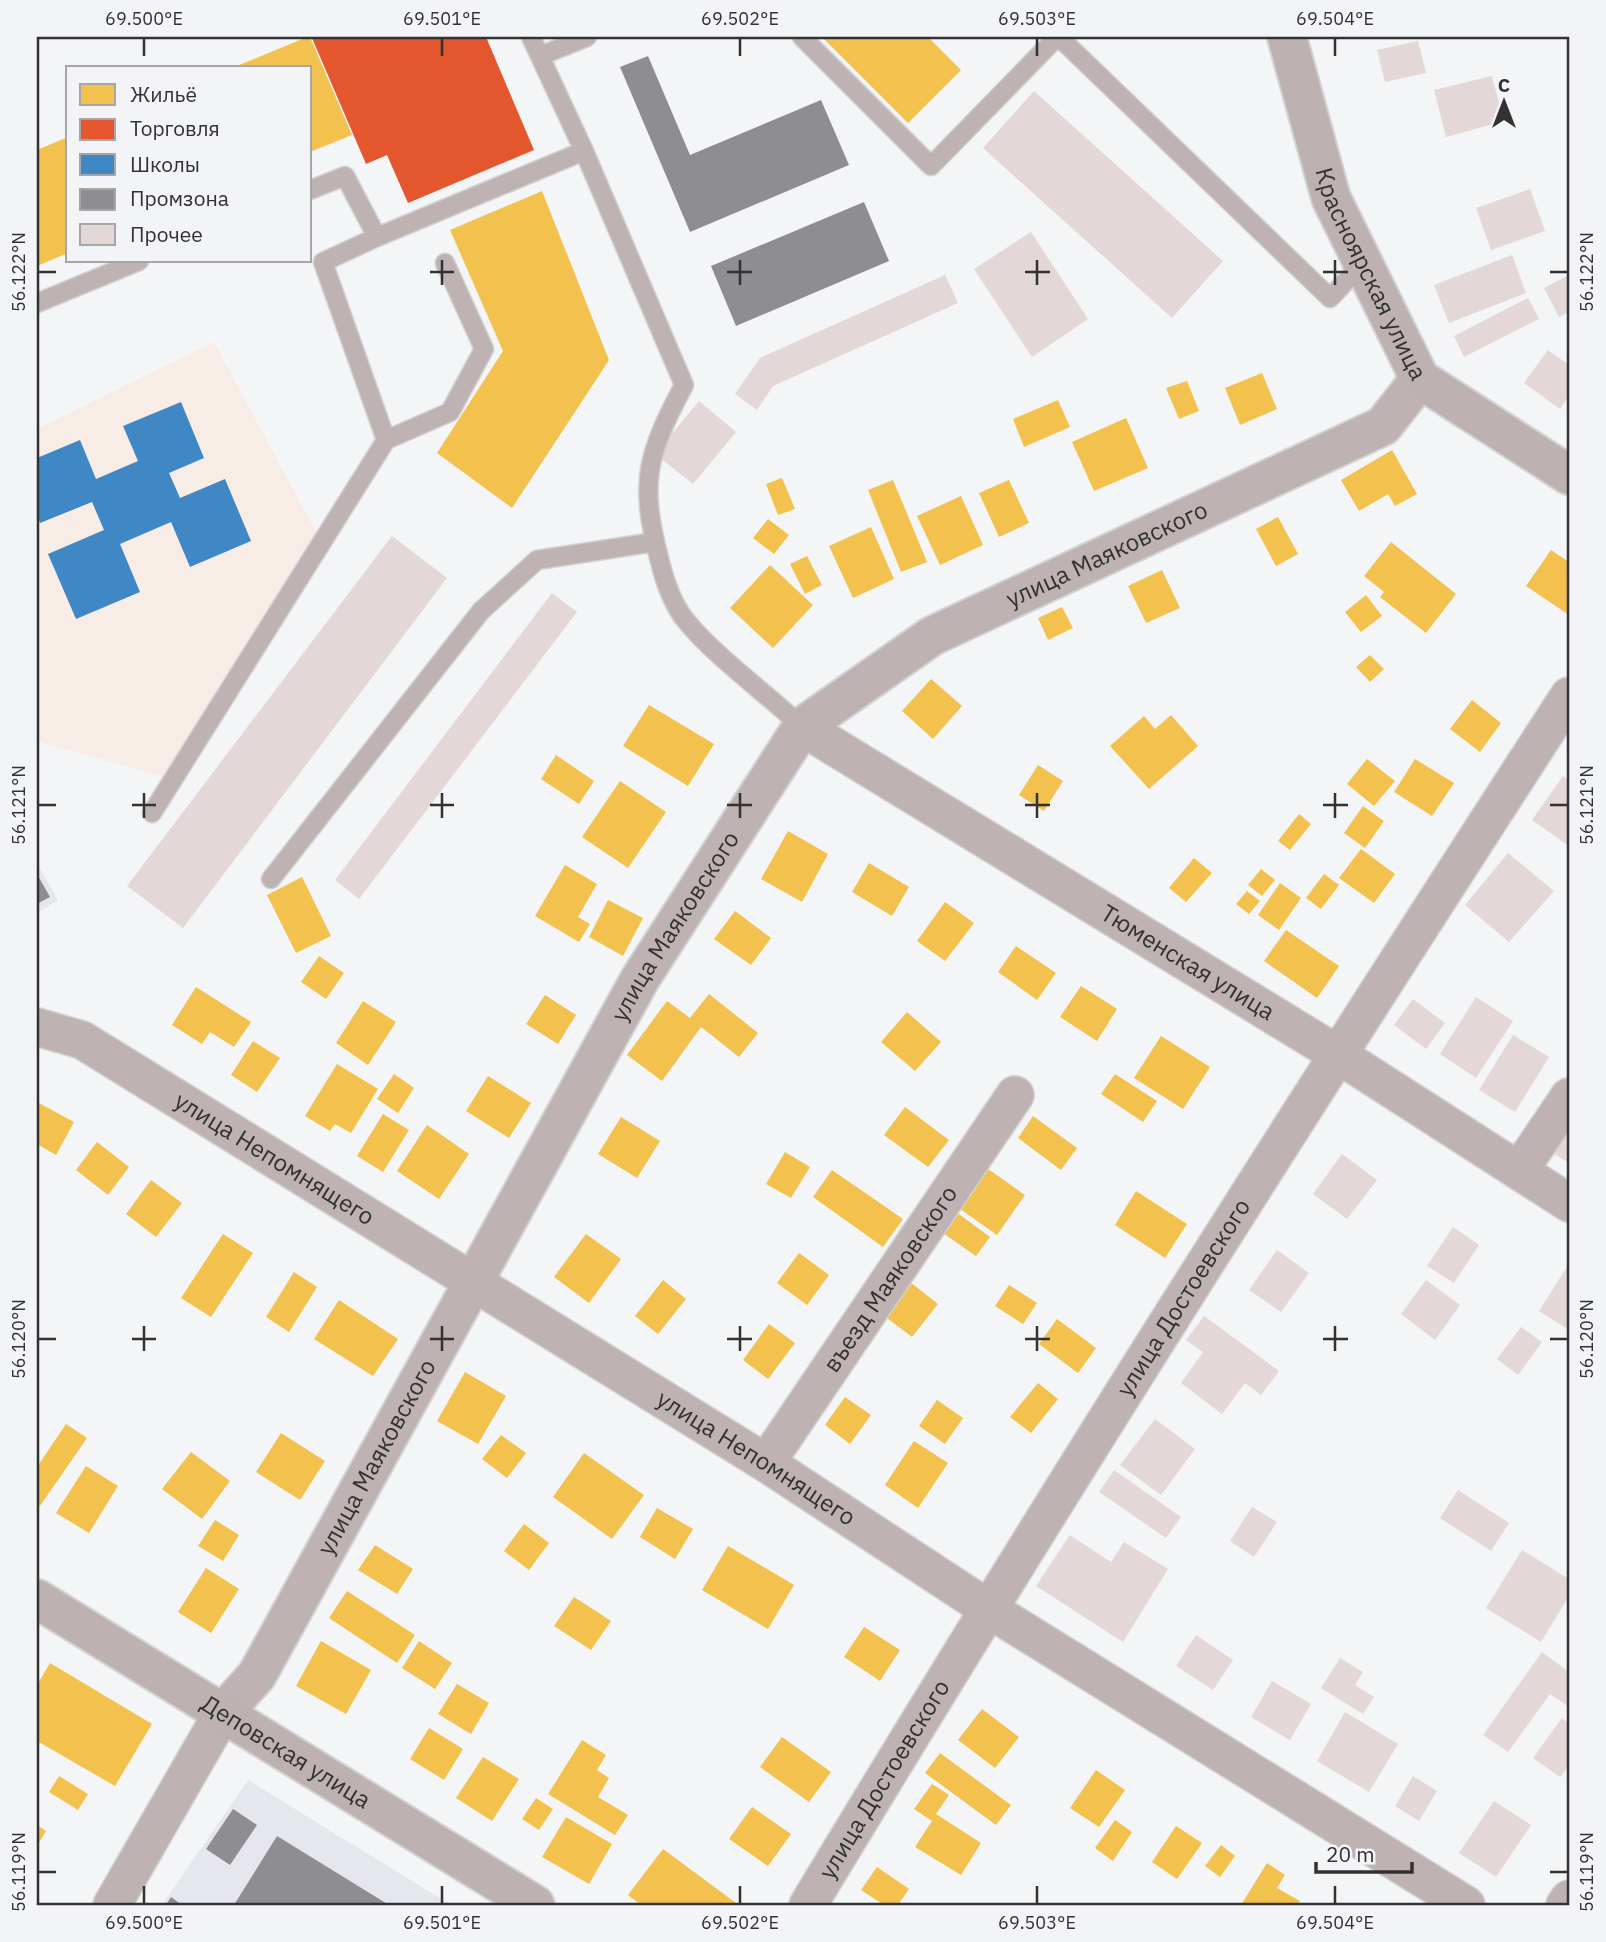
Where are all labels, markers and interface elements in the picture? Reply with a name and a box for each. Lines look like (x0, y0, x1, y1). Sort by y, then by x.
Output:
text: 69.500°E (105, 7, 183, 30)
text: 69.501°E (403, 7, 481, 30)
text: 69.502°E (701, 7, 779, 30)
text: 69.503°E (998, 7, 1076, 30)
text: 69.504°E (1296, 7, 1374, 30)
legend (66, 66, 312, 262)
north arrow (1470, 66, 1540, 136)
text: С (1498, 73, 1510, 97)
text: Жильё (130, 80, 197, 108)
text: Торговля (130, 114, 220, 142)
text: Школы (130, 150, 200, 178)
street label: Красноярская улица (1308, 164, 1435, 385)
text: Промзона (130, 184, 229, 212)
text: Прочее (130, 220, 203, 248)
text: 56.122°N (7, 232, 30, 312)
text: 56.122°N (1575, 232, 1598, 312)
street label: улица Маяковского (1001, 493, 1212, 614)
text: 56.121°N (7, 765, 30, 845)
text: 56.121°N (1575, 765, 1598, 845)
street label: улица Маяковского (603, 825, 746, 1027)
street label: Тюменская улица (1095, 896, 1281, 1027)
street label: улица Непомнящего (169, 1084, 381, 1232)
street label: въезд Маяковского (815, 1179, 964, 1378)
street label: улица Достоевского (1108, 1192, 1257, 1402)
text: 56.120°N (7, 1299, 30, 1379)
text: 56.120°N (1575, 1299, 1598, 1379)
street label: улица Маяковского (309, 1353, 443, 1560)
street label: улица Непомнящего (651, 1382, 862, 1532)
street label: улица Достоевского (811, 1673, 957, 1885)
street label: Деповская улица (195, 1687, 377, 1816)
scale bar (1316, 1830, 1412, 1874)
text: 56.119°N (7, 1832, 30, 1912)
text: 56.119°N (1575, 1832, 1598, 1912)
text: 20 m (1326, 1840, 1375, 1868)
text: 69.500°E (105, 1911, 183, 1934)
text: 69.501°E (403, 1911, 481, 1934)
text: 69.502°E (701, 1911, 779, 1934)
text: 69.503°E (998, 1911, 1076, 1934)
text: 69.504°E (1296, 1911, 1374, 1934)

